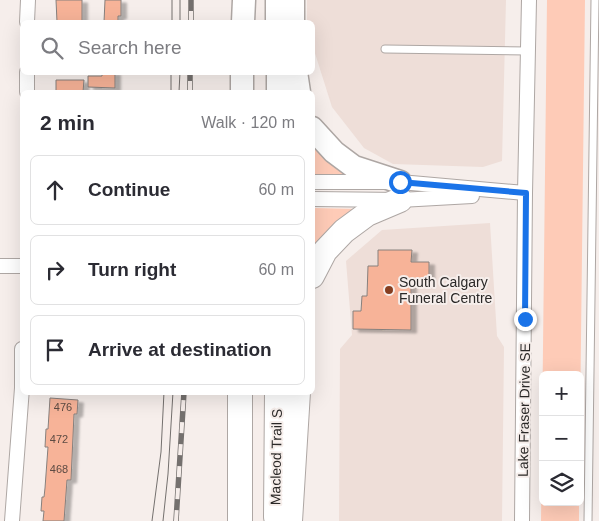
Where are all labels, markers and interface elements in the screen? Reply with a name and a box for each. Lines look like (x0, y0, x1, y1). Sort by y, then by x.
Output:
search box (20, 20, 315, 75)
icon: search (38, 34, 66, 62)
text: Search here (78, 37, 182, 58)
text: 2 min (40, 111, 95, 134)
text: Walk · 120 m (201, 114, 295, 131)
route start (389, 171, 412, 194)
icon: ahead (41, 176, 69, 204)
text: Continue (88, 179, 170, 200)
text: 60 m (258, 181, 294, 198)
icon: right (41, 256, 69, 284)
text: Turn right (88, 259, 176, 280)
text: 60 m (258, 261, 294, 278)
place label: South Calgary Funeral Centre (399, 274, 493, 306)
marker: South Calgary Funeral Centre (383, 284, 395, 296)
route end (514, 308, 537, 331)
icon: arrive (41, 336, 69, 364)
text: Arrive at destination (88, 339, 272, 360)
street label: Lake Fraser Drive SE (515, 343, 533, 477)
map controls (539, 371, 584, 506)
button: + (539, 371, 584, 416)
house number: 476 (54, 401, 72, 413)
street label: Macleod Trail S (267, 409, 285, 505)
button: − (539, 416, 584, 461)
house number: 472 (50, 433, 68, 445)
button: layers (539, 461, 584, 506)
house number: 468 (50, 463, 68, 475)

